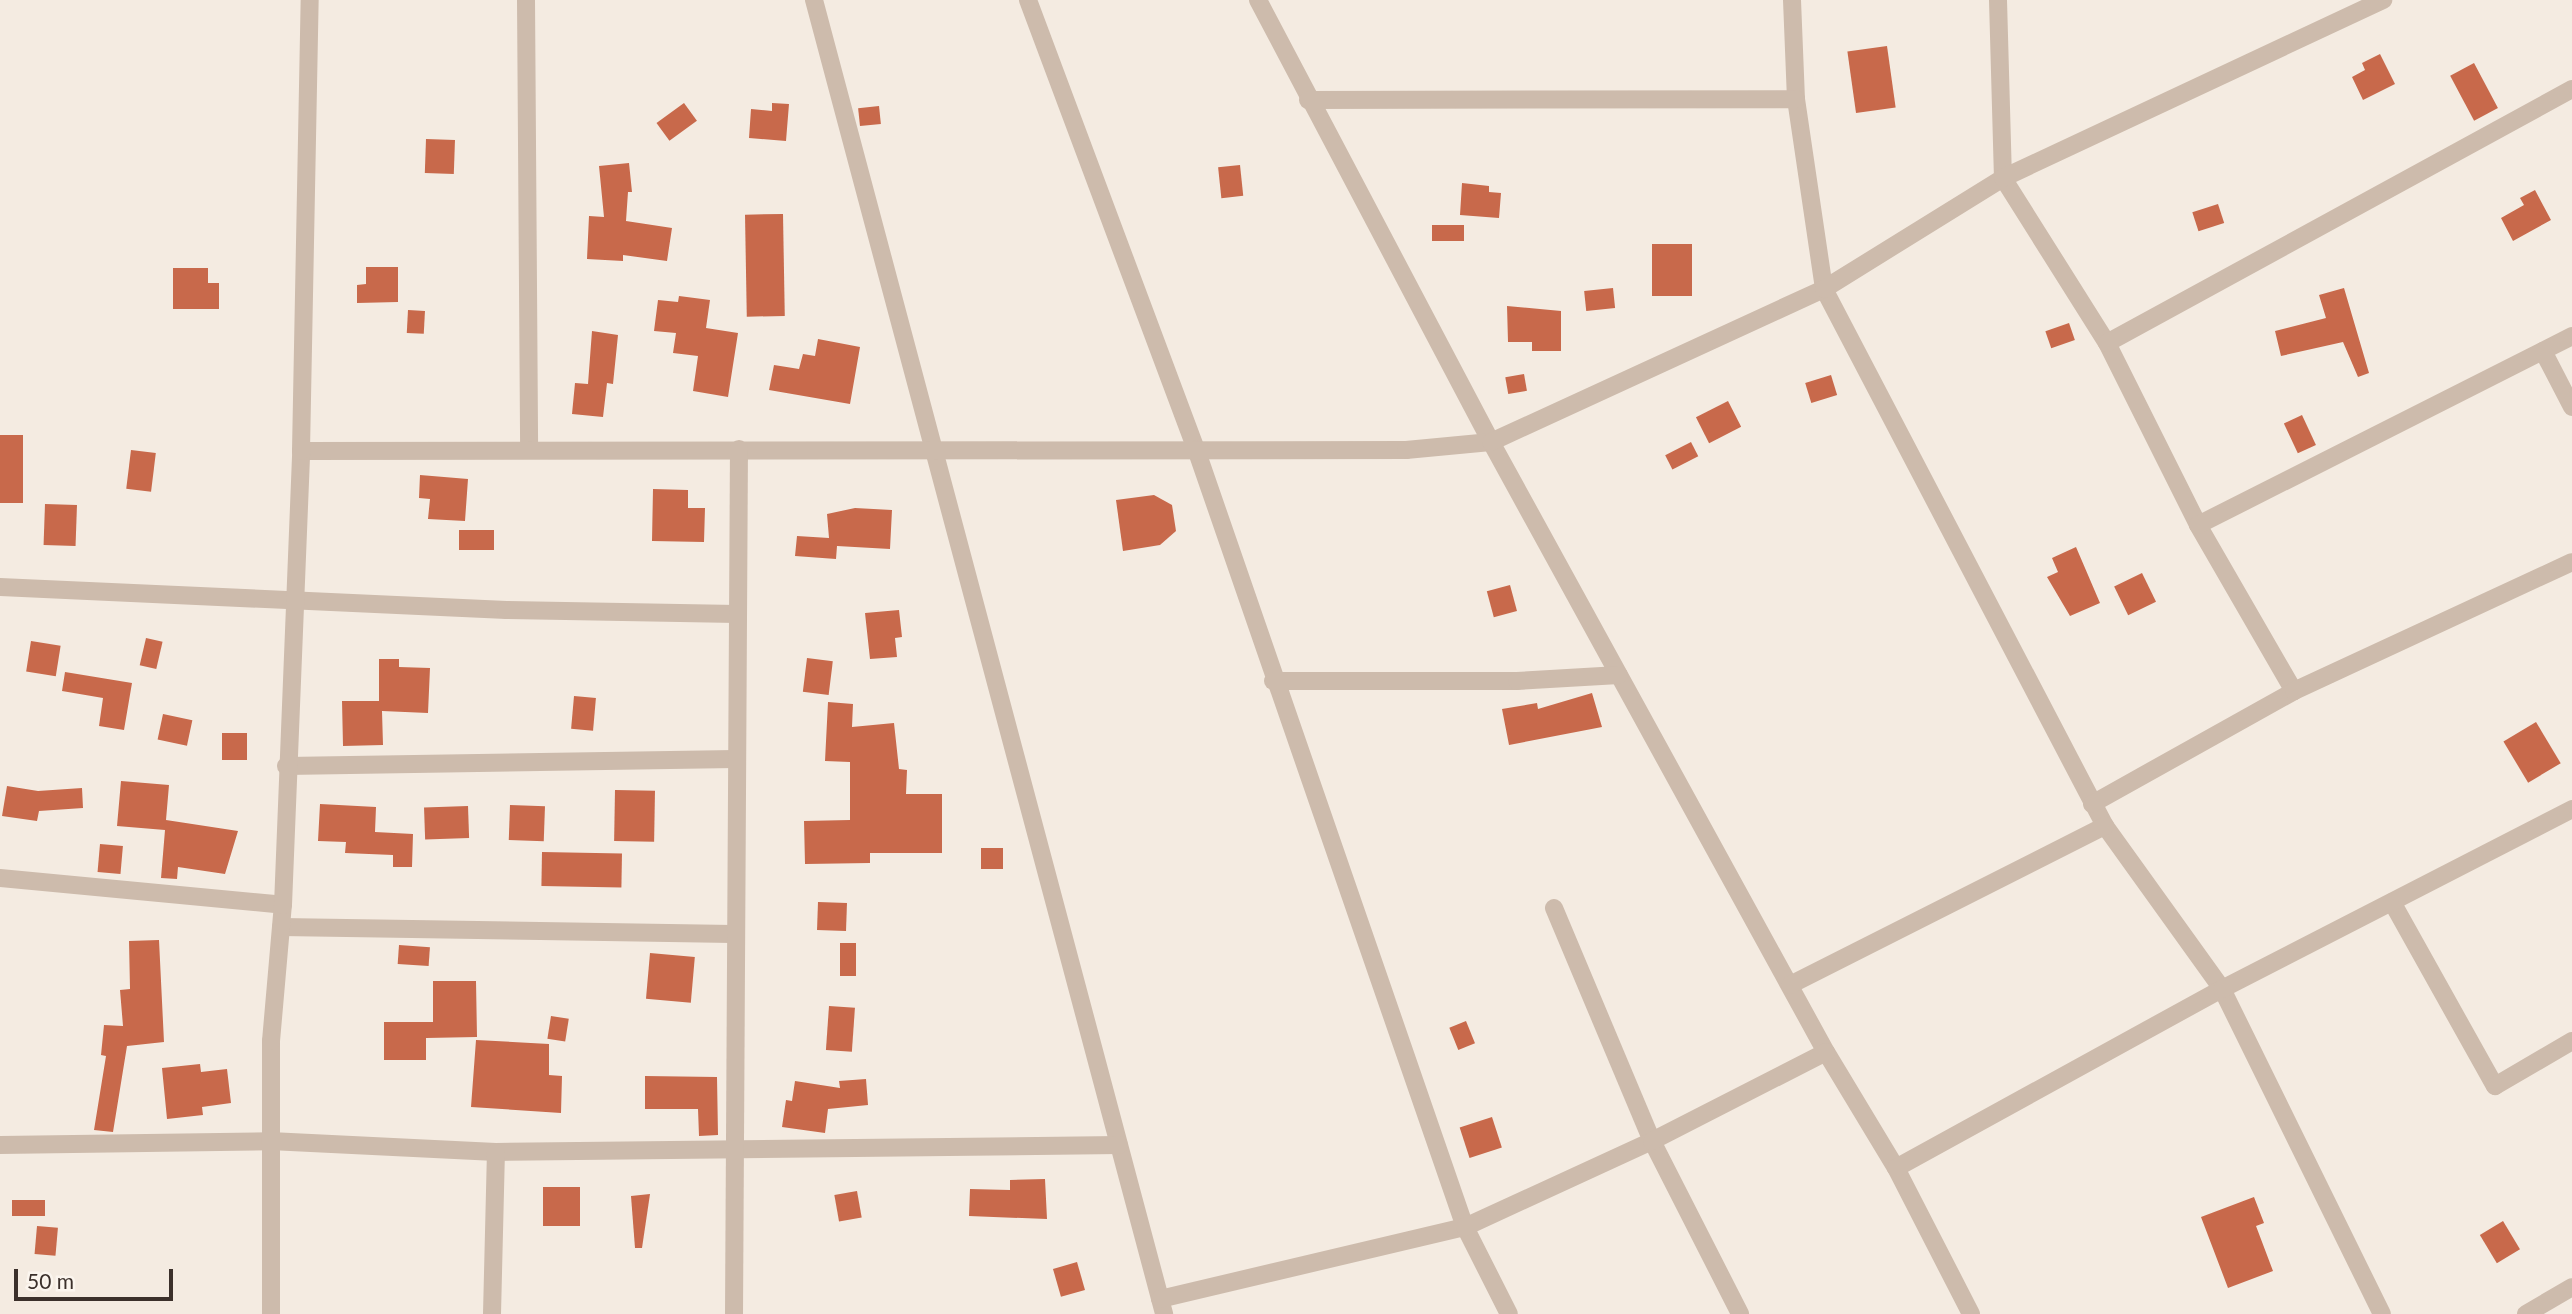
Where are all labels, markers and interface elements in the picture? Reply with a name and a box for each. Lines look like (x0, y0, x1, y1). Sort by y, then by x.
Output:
scale bar (18, 1254, 177, 1298)
text: 50 m (27, 1268, 74, 1293)

